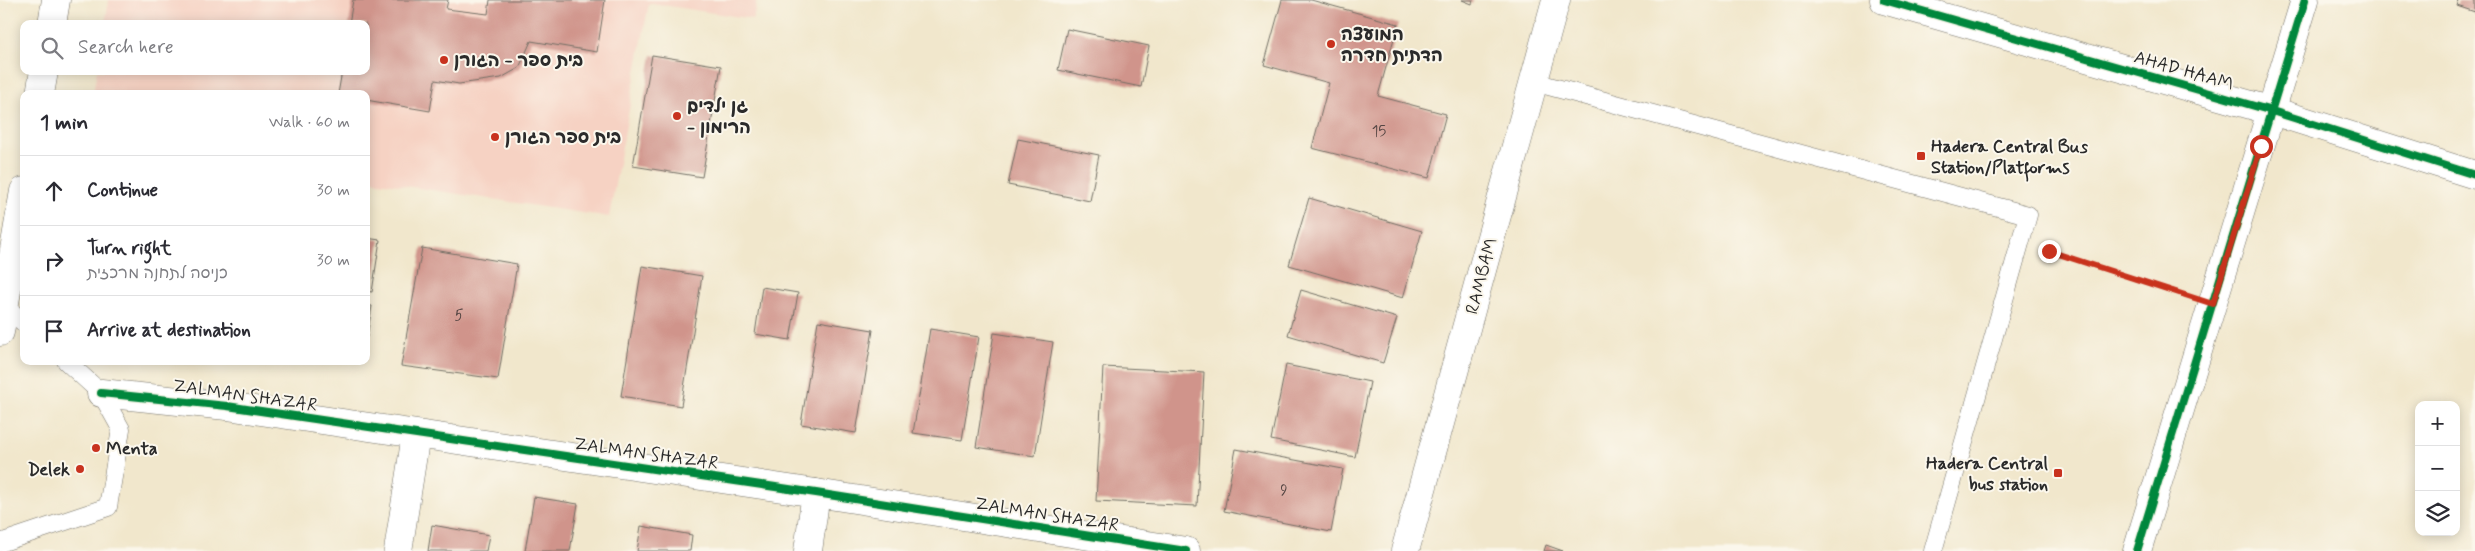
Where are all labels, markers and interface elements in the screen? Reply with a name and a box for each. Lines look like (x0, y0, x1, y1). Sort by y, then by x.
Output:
search box (20, 20, 370, 75)
place label: המועצה הדתית חדרה (1341, 23, 1443, 68)
icon: search (38, 34, 66, 62)
text: Search here (78, 35, 174, 60)
marker: המועצה הדתית חדרה (1325, 38, 1337, 50)
street label: AHAD HAAM (2131, 45, 2236, 97)
place label: בית ספר - הגורן (454, 49, 583, 73)
marker: בית ספר - הגורן (438, 54, 450, 66)
place label: גן ילדים - הרימון (687, 95, 751, 140)
text: 1 min (40, 109, 88, 137)
marker: גן ילדים - הרימון (671, 110, 683, 122)
text: Walk · 60 m (269, 112, 350, 133)
house number: 15 (1372, 122, 1386, 142)
place label: בית ספר הגורן (505, 126, 621, 150)
marker: בית ספר הגורן (489, 131, 501, 143)
place label: Hadera Central Bus Station/Platforms (1931, 135, 2088, 182)
route start (2250, 135, 2273, 158)
marker: Hadera Central Bus Station/Platforms (1915, 150, 1927, 162)
icon: ahead (40, 177, 68, 205)
text: Continue (87, 178, 158, 203)
text: 30 m (317, 180, 350, 201)
street label: RAMBAM (1460, 235, 1504, 317)
text: Turn right (87, 236, 171, 261)
route end (2038, 240, 2061, 263)
icon: right (40, 247, 68, 275)
text: 30 m (317, 250, 350, 271)
text: כניסה לתחנה מרכזית (87, 263, 228, 284)
house number: 5 (454, 306, 464, 326)
icon: arrive (40, 317, 68, 345)
text: Arrive at destination (87, 318, 251, 343)
street label: ZALMAN SHAZAR (171, 374, 319, 418)
map controls (2415, 401, 2460, 536)
button: + (2415, 401, 2460, 446)
street label: ZALMAN SHAZAR (572, 432, 720, 476)
place label: Menta (106, 437, 158, 461)
marker: Menta (90, 442, 102, 454)
button: − (2415, 446, 2460, 491)
place label: Hadera Central bus station (1926, 452, 2049, 497)
place label: Delek (28, 458, 70, 482)
marker: Delek (74, 463, 86, 475)
marker: Hadera Central bus station (2052, 467, 2064, 479)
house number: 9 (1280, 481, 1288, 501)
button: layers (2415, 491, 2460, 536)
street label: ZALMAN SHAZAR (973, 492, 1121, 538)

